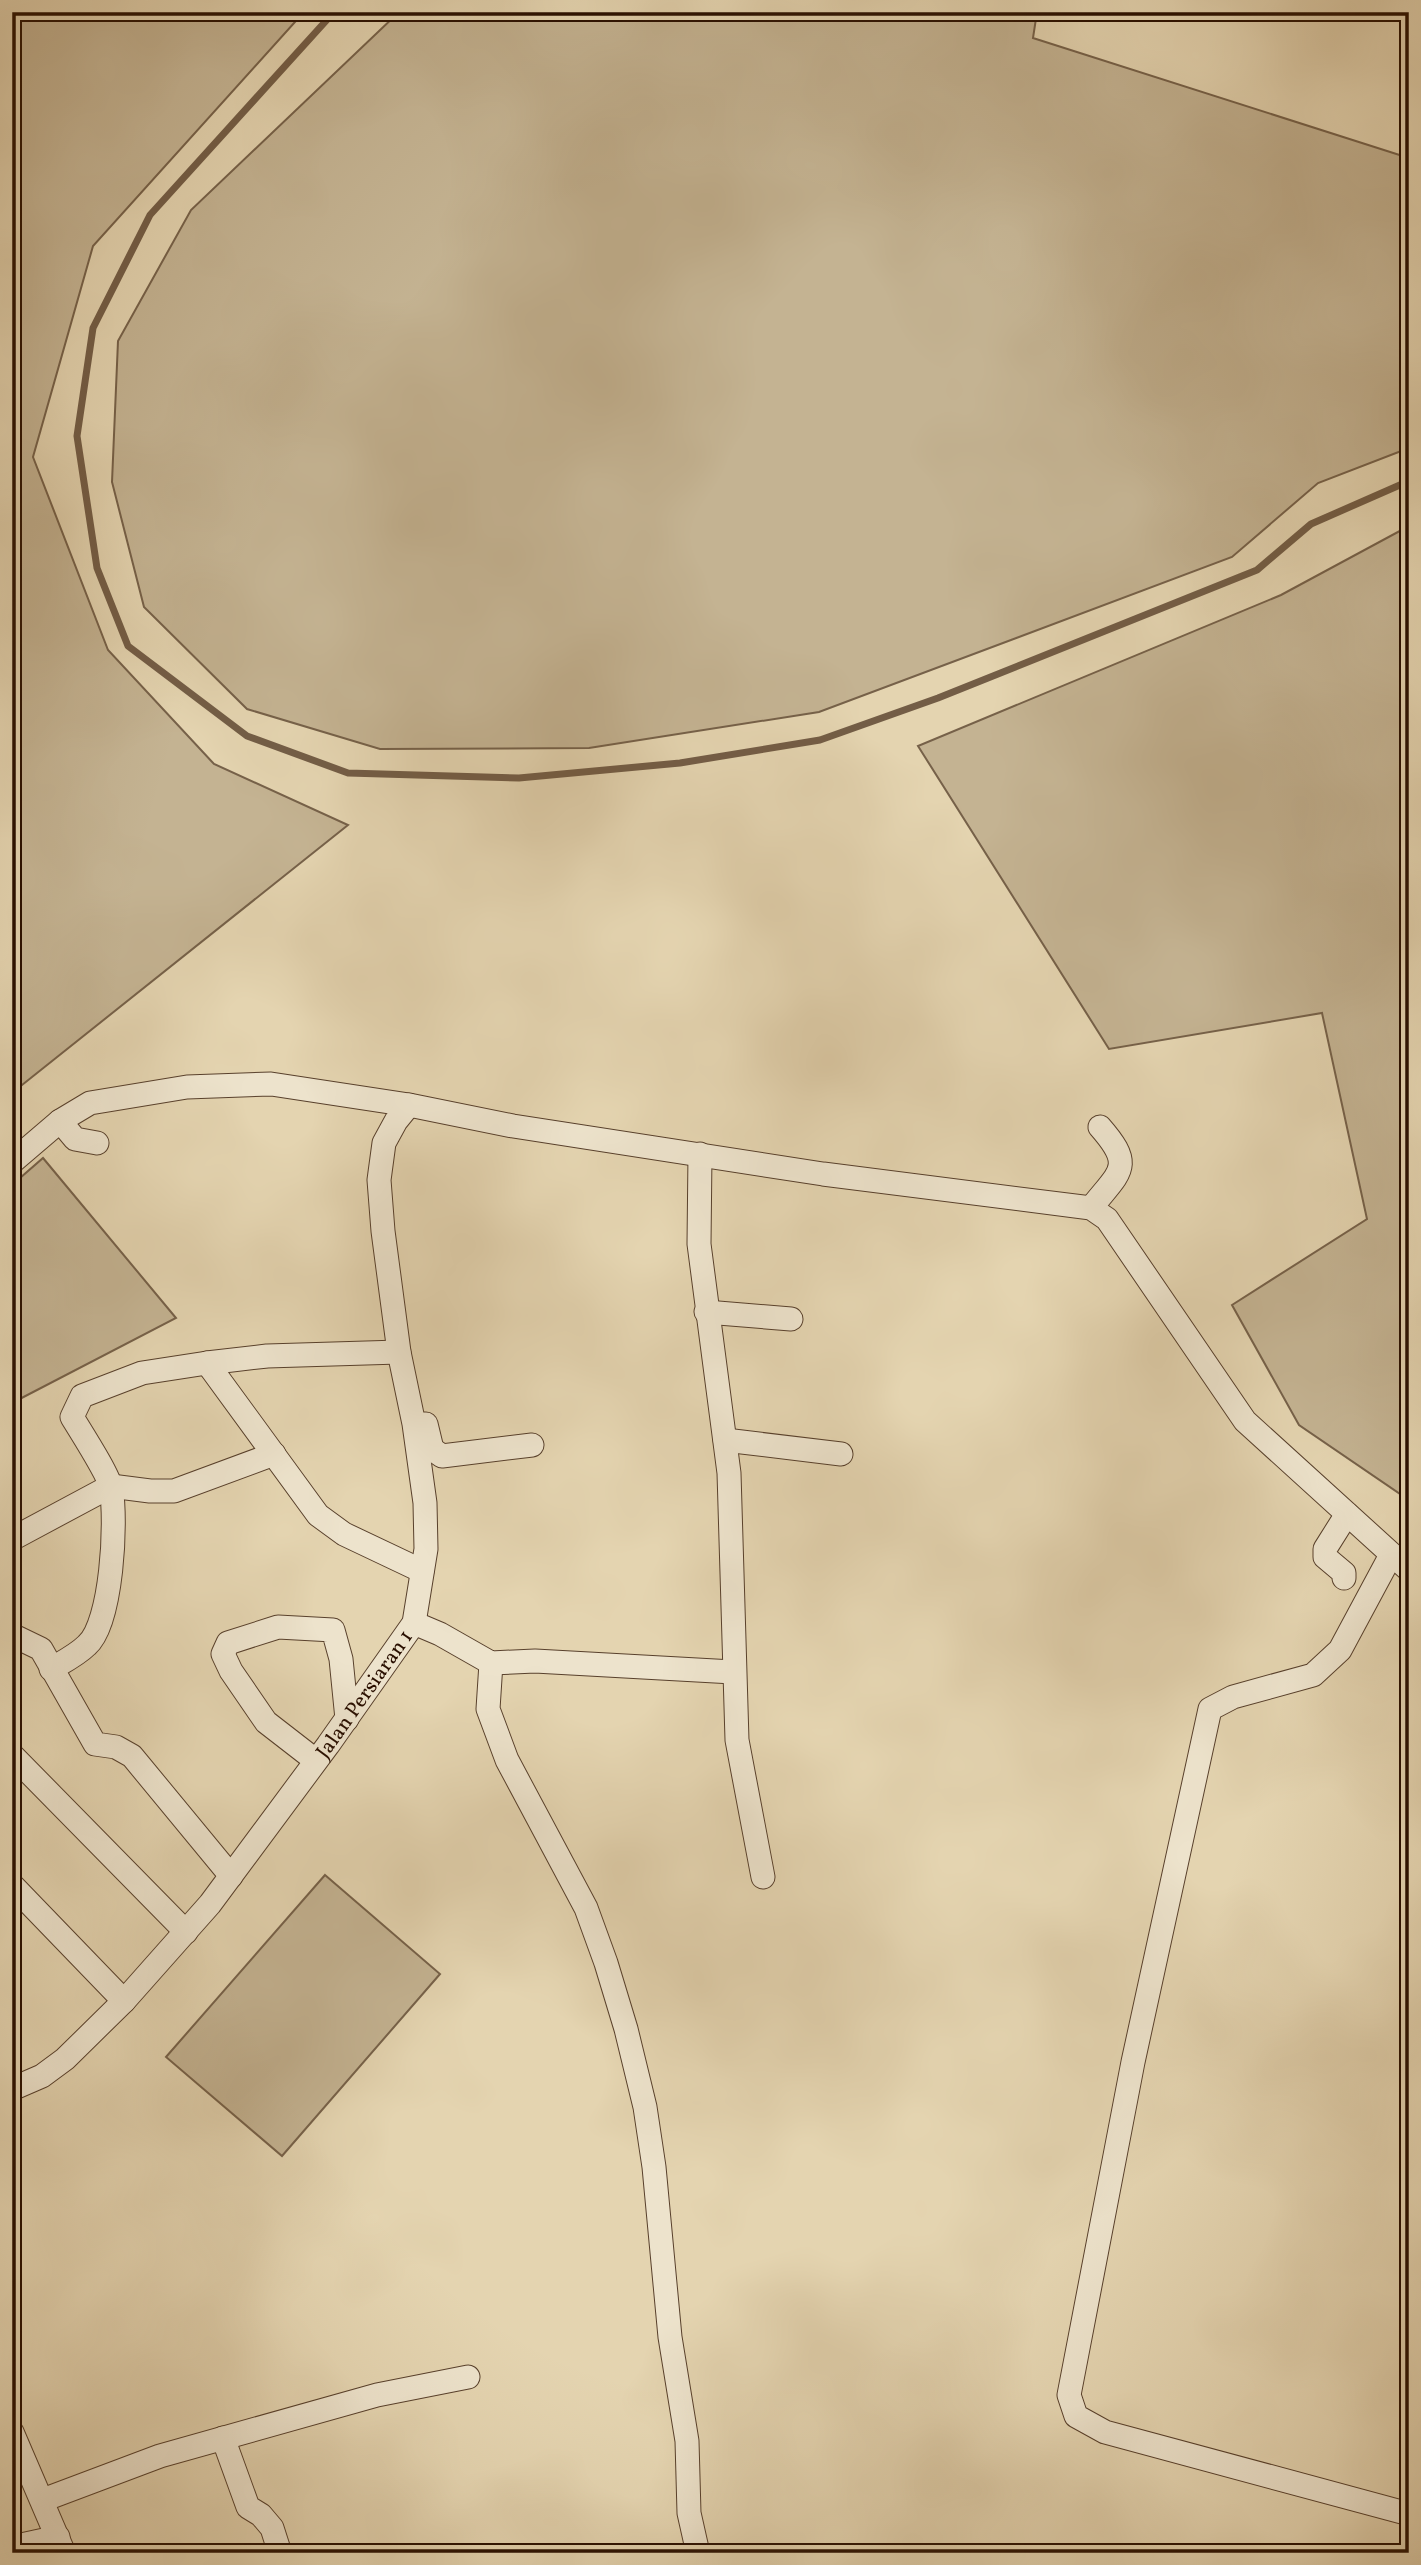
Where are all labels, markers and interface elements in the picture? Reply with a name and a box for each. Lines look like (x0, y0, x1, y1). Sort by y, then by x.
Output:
street label: Jalan Persiaran 1 (310, 1625, 421, 1765)

